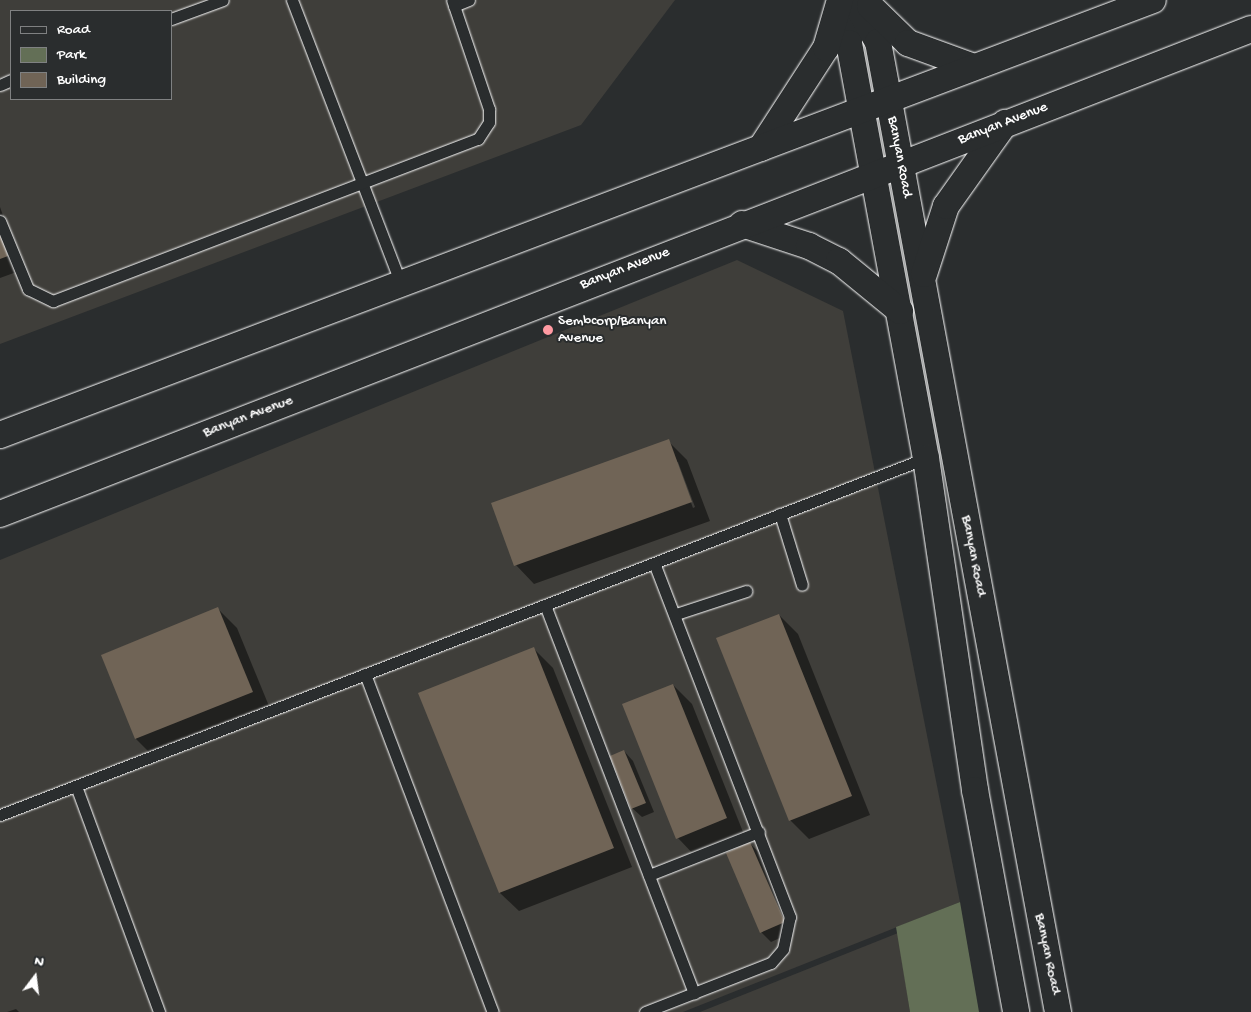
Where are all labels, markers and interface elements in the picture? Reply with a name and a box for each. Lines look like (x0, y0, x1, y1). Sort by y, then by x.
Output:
legend (10, 10, 172, 100)
text: Road (57, 21, 90, 39)
text: Park (57, 46, 86, 64)
text: Building (57, 71, 106, 89)
street label: Banyan Avenue (956, 99, 1050, 149)
street label: Banyan Road (882, 115, 916, 199)
street label: Banyan Avenue (578, 244, 672, 294)
place label: Sembcorp/Banyan Avenue (558, 312, 666, 347)
marker: Sembcorp/Banyan Avenue (542, 324, 554, 336)
street label: Banyan Avenue (201, 392, 295, 442)
street label: Banyan Road (956, 514, 990, 598)
street label: Banyan Road (1030, 912, 1064, 996)
north arrow (10, 952, 60, 1002)
text: N (32, 953, 46, 971)

